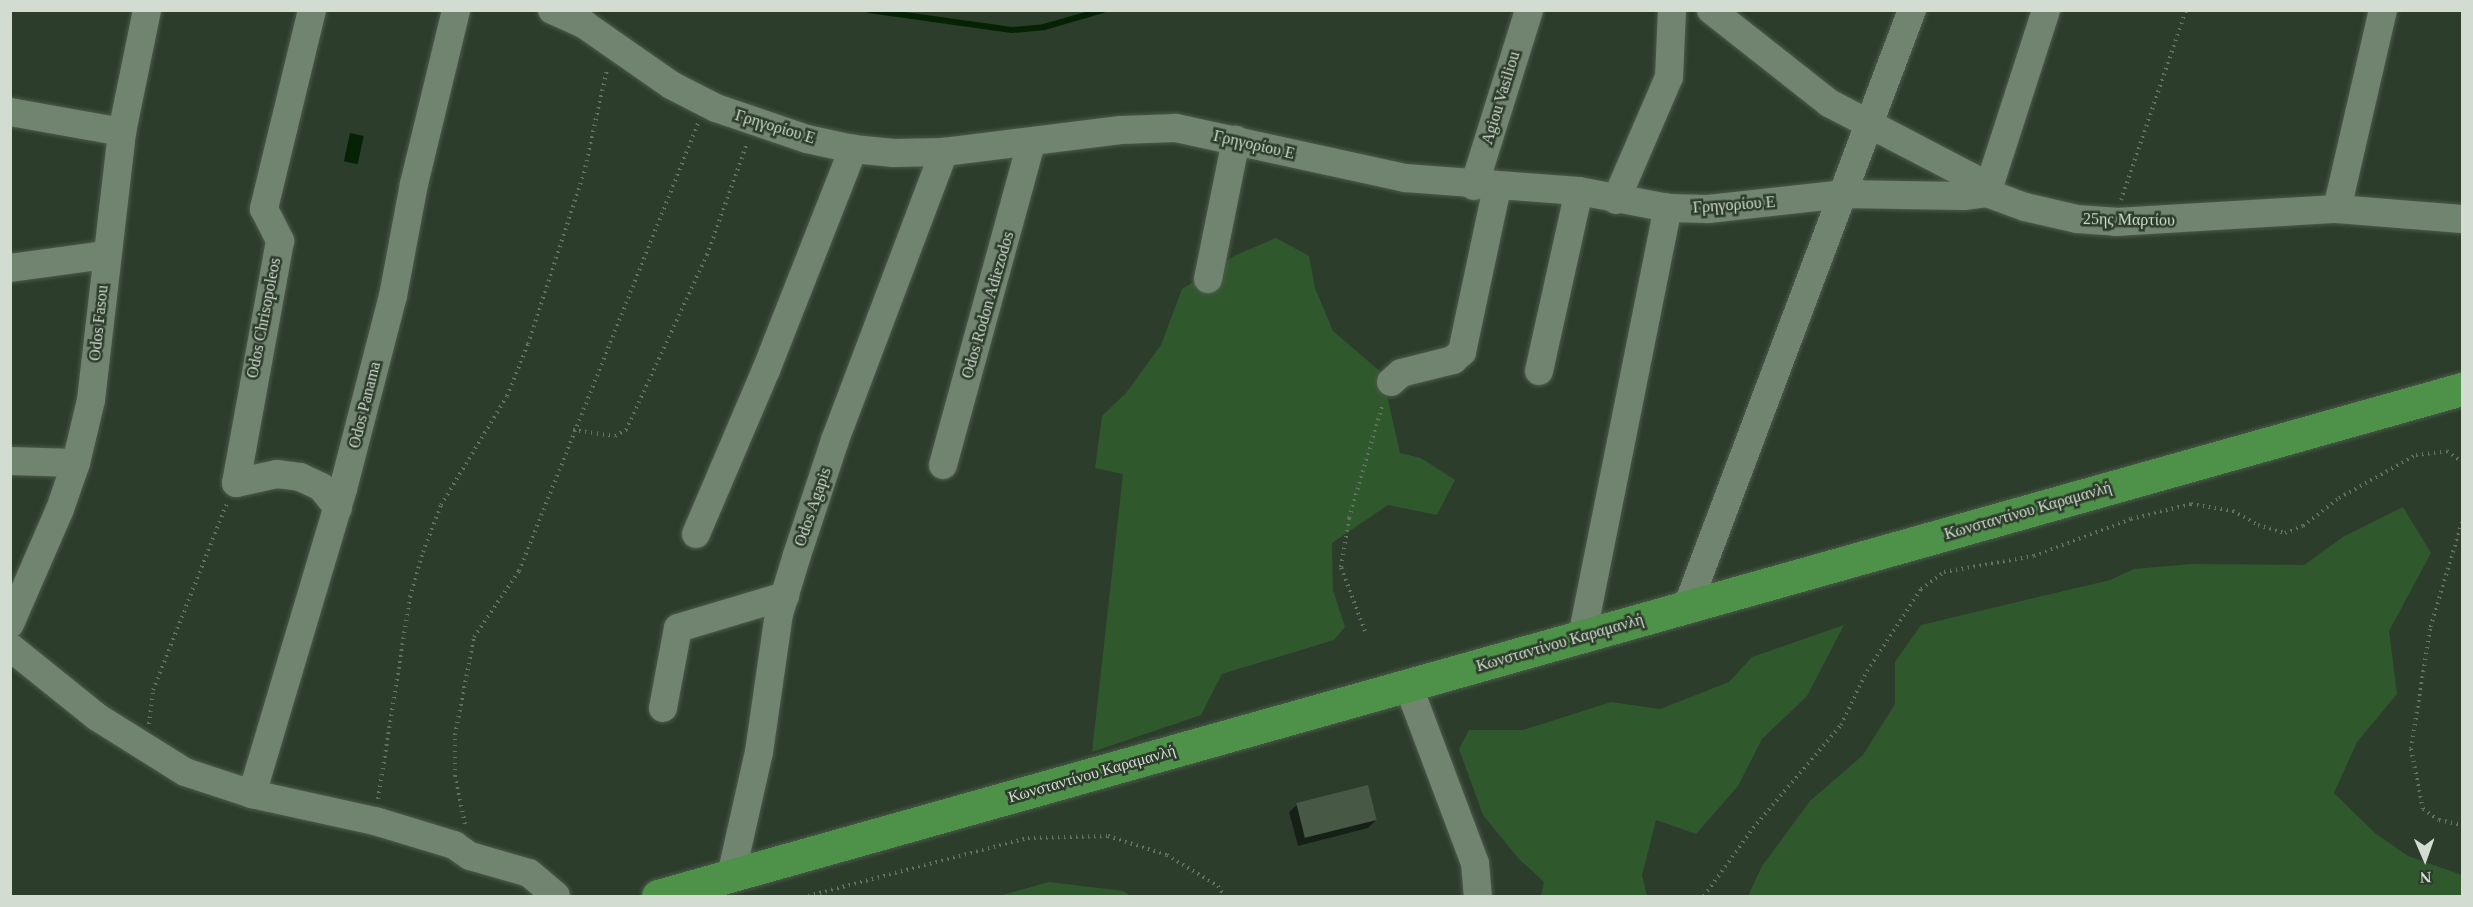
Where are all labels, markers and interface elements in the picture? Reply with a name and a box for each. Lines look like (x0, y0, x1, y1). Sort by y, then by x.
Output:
street label: Agiou Vasiliou (1478, 49, 1524, 147)
street label: Γρηγορίου Ε (733, 106, 817, 148)
street label: Γρηγορίου Ε (1212, 126, 1296, 164)
street label: Γρηγορίου Ε (1692, 193, 1776, 217)
street label: 25ης Μαρτίου (2083, 210, 2175, 230)
street label: Odos Rodon Adiezodos (958, 229, 1018, 381)
street label: Odos Chrisopoleos (243, 256, 285, 380)
street label: Odos Fasou (85, 284, 113, 362)
street label: Odos Panama (345, 360, 385, 450)
street label: Odos Agapis (790, 465, 836, 549)
street label: Κωνσταντίνου Καραμανλή (1942, 478, 2114, 544)
street label: Κωνσταντίνου Καραμανλή (1474, 610, 1646, 676)
street label: Κωνσταντίνου Καραμανλή (1006, 741, 1178, 807)
north arrow (2395, 829, 2455, 889)
text: N (2420, 869, 2432, 886)

